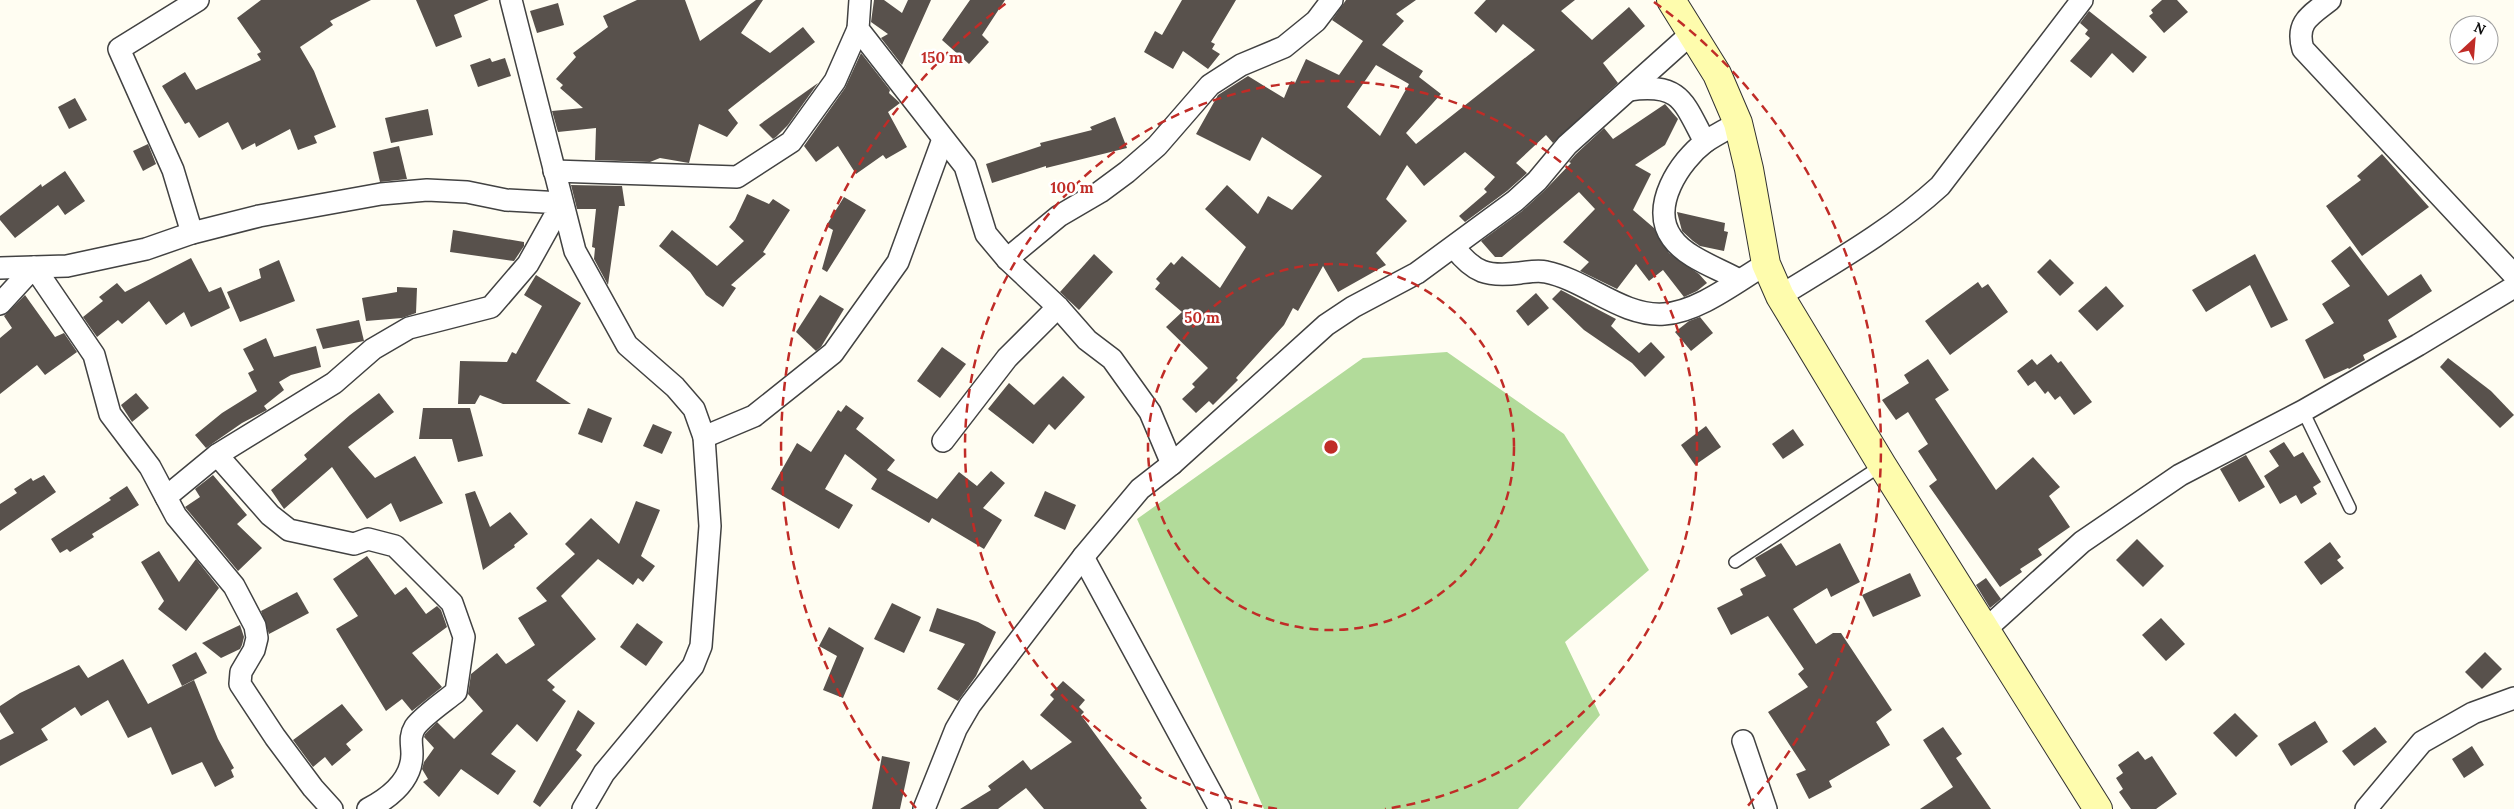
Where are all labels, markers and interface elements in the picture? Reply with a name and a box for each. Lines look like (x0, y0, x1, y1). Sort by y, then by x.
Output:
north arrow (2449, 15, 2499, 65)
text: N (2471, 18, 2489, 39)
text: 150 m (921, 48, 963, 67)
text: 100 m (1051, 178, 1094, 197)
text: 50 m (1184, 308, 1220, 327)
centre of rings (1322, 438, 1340, 456)

